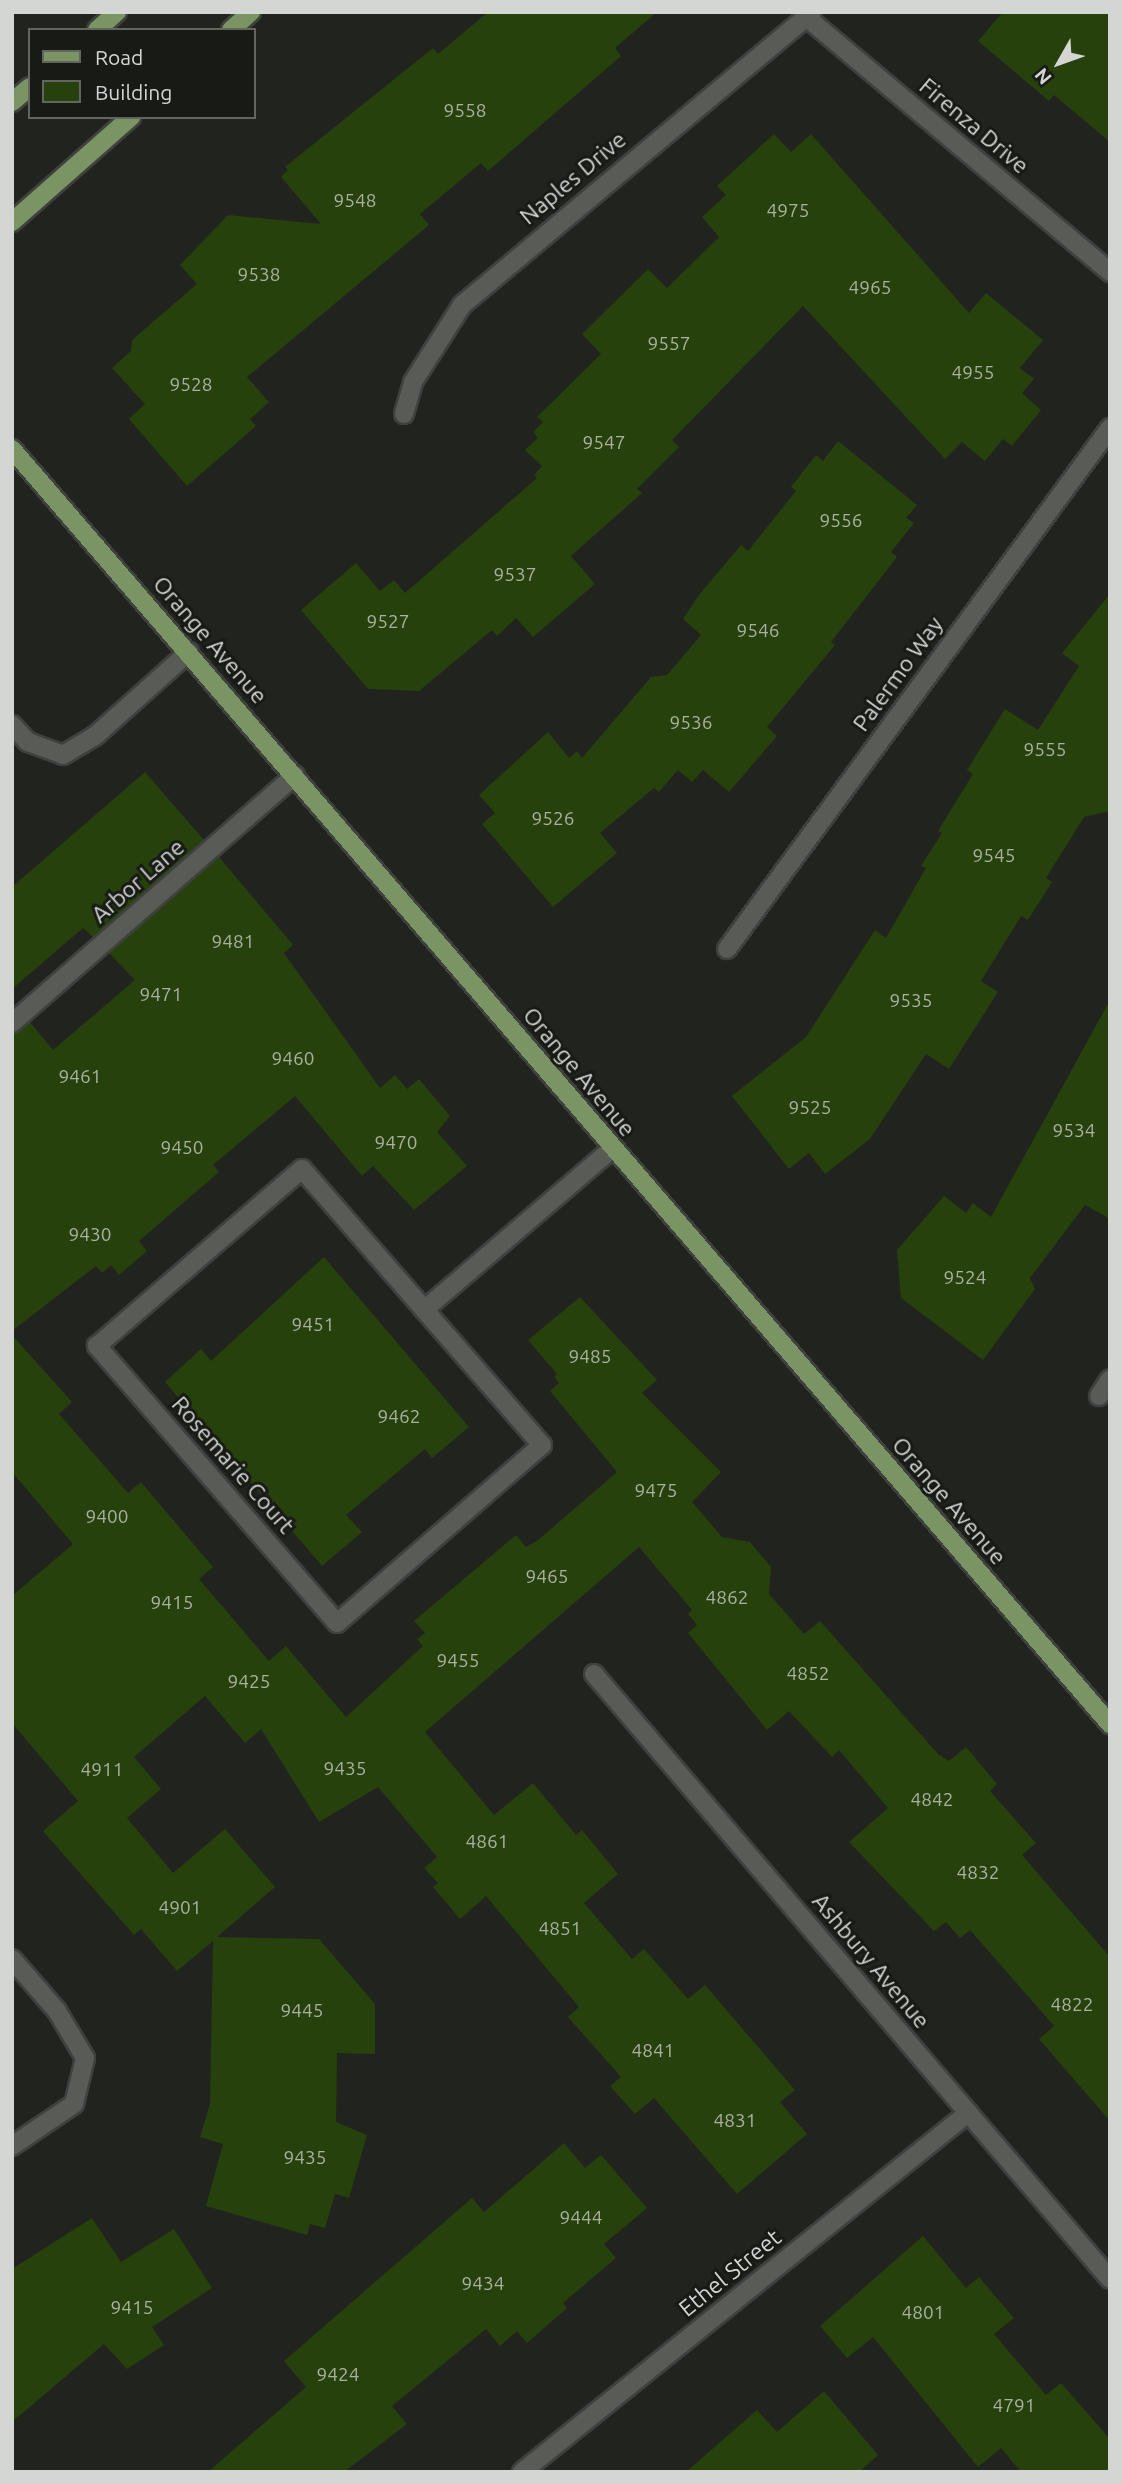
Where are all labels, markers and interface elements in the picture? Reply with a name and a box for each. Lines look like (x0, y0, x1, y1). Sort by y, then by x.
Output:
legend (28, 28, 256, 119)
north arrow (1024, 28, 1094, 98)
text: Road (95, 45, 143, 69)
text: N (1030, 64, 1056, 89)
street label: Firenza Drive (914, 72, 1034, 180)
text: Building (95, 80, 172, 104)
house number: 9558 (444, 100, 486, 122)
street label: Naples Drive (514, 126, 632, 230)
house number: 9548 (334, 190, 376, 212)
house number: 4975 (767, 200, 809, 222)
house number: 9538 (238, 264, 280, 286)
house number: 4965 (849, 277, 891, 299)
house number: 9557 (648, 333, 690, 355)
house number: 4955 (952, 362, 994, 384)
house number: 9528 (170, 374, 212, 396)
house number: 9547 (583, 432, 625, 454)
house number: 9556 (820, 510, 862, 532)
house number: 9537 (494, 564, 536, 586)
street label: Orange Avenue (147, 571, 273, 709)
house number: 9527 (367, 611, 409, 633)
street label: Palermo Way (847, 611, 949, 737)
house number: 9546 (737, 620, 779, 642)
house number: 9536 (670, 712, 712, 734)
house number: 9555 (1024, 739, 1066, 761)
house number: 9526 (532, 808, 574, 830)
street label: Arbor Lane (86, 833, 190, 929)
house number: 9545 (973, 845, 1015, 867)
house number: 9481 (212, 931, 254, 953)
house number: 9471 (140, 984, 182, 1006)
house number: 9535 (890, 990, 932, 1012)
street label: Orange Avenue (517, 1002, 641, 1142)
house number: 9460 (272, 1048, 314, 1070)
house number: 9461 (59, 1066, 101, 1088)
house number: 9525 (789, 1097, 831, 1119)
house number: 9534 (1053, 1120, 1095, 1142)
house number: 9470 (375, 1132, 417, 1154)
house number: 9450 (161, 1137, 203, 1159)
house number: 9430 (69, 1224, 111, 1246)
house number: 9524 (944, 1267, 986, 1289)
house number: 9451 (292, 1314, 334, 1336)
house number: 9485 (569, 1346, 611, 1368)
street label: Rosemarie Court (166, 1391, 300, 1539)
house number: 9462 (378, 1406, 420, 1428)
street label: Orange Avenue (886, 1432, 1012, 1570)
house number: 9475 (635, 1480, 677, 1502)
house number: 9400 (86, 1506, 128, 1528)
house number: 9465 (526, 1566, 568, 1588)
house number: 4862 (706, 1587, 748, 1609)
house number: 9415 (151, 1592, 193, 1614)
house number: 9455 (437, 1650, 479, 1672)
house number: 4852 (787, 1663, 829, 1685)
house number: 9425 (228, 1671, 270, 1693)
house number: 9435 (324, 1758, 366, 1780)
house number: 4911 (81, 1759, 123, 1781)
house number: 4842 (911, 1789, 953, 1811)
house number: 4861 (466, 1831, 508, 1853)
house number: 4832 (957, 1862, 999, 1884)
street label: Ashbury Avenue (806, 1888, 936, 2034)
house number: 4901 (159, 1897, 201, 1919)
house number: 4851 (539, 1918, 581, 1940)
house number: 4822 (1051, 1994, 1093, 2016)
house number: 9445 (281, 2000, 323, 2022)
house number: 4841 (632, 2040, 674, 2062)
house number: 4831 (714, 2110, 756, 2132)
house number: 9435 (284, 2147, 326, 2169)
house number: 9444 (560, 2207, 602, 2229)
street label: Ethel Street (673, 2223, 787, 2323)
house number: 9434 (462, 2273, 504, 2295)
house number: 9415 (111, 2297, 153, 2319)
house number: 4801 (902, 2302, 944, 2324)
house number: 9424 (317, 2364, 359, 2386)
house number: 4791 (993, 2395, 1035, 2417)

